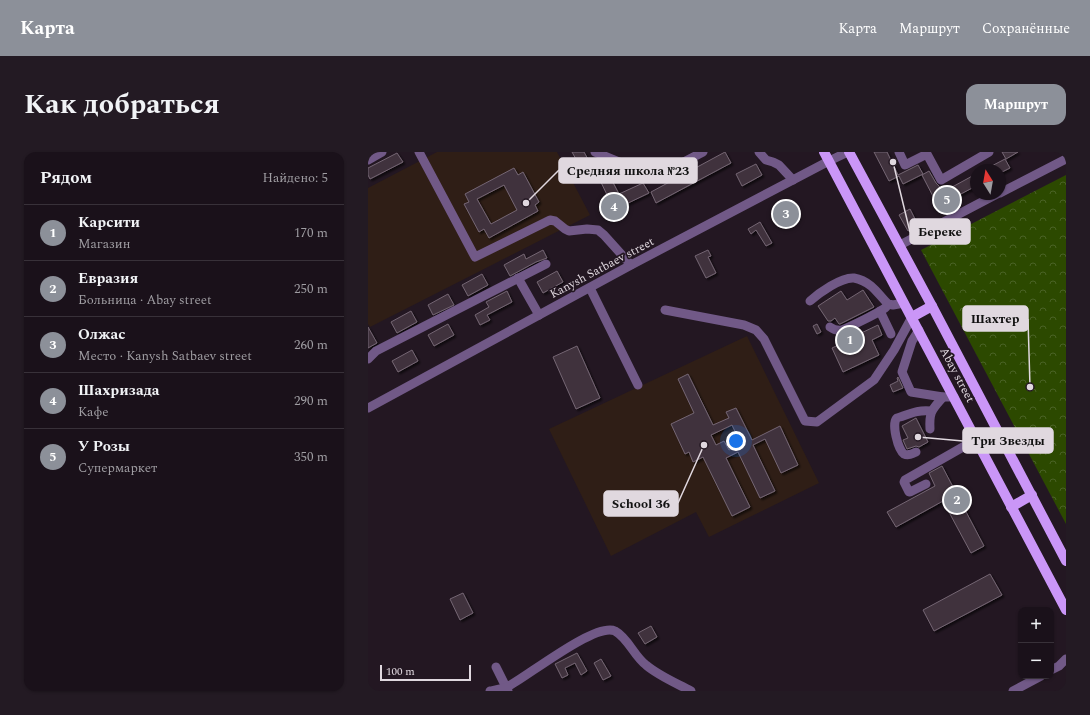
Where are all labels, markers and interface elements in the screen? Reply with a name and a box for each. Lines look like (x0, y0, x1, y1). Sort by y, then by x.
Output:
text: Карта (20, 14, 75, 43)
text: Карта (839, 18, 877, 39)
text: Маршрут (899, 18, 960, 39)
text: Сохранённые (982, 18, 1070, 39)
text: Как добраться (24, 83, 220, 126)
button: Маршрут (966, 84, 1066, 125)
callout: Средняя школа №23 (559, 158, 697, 183)
text: Средняя школа №23 (567, 161, 689, 181)
north arrow (970, 164, 1006, 200)
text: Рядом (40, 165, 92, 191)
text: Найдено: 5 (262, 168, 328, 188)
pin: 5 (934, 185, 960, 215)
pin: 4 (601, 192, 627, 222)
pin: 3 (773, 199, 799, 229)
text: Карсити (78, 211, 140, 234)
callout: Береке (910, 219, 970, 244)
text: Береке (918, 222, 962, 242)
text: 1 (49, 223, 57, 243)
text: 170 m (294, 223, 328, 243)
street label: Kanysh Satbaev street (546, 232, 658, 304)
text: Магазин (78, 234, 130, 254)
text: Евразия (78, 267, 138, 290)
text: 2 (49, 279, 57, 299)
text: 250 m (294, 279, 328, 299)
text: Больница · Abay street (78, 290, 212, 310)
callout: Шахтер (963, 306, 1028, 331)
text: Шахтер (971, 309, 1020, 329)
text: Олжас (78, 323, 125, 346)
pin: 1 (837, 325, 863, 355)
text: 3 (49, 335, 57, 355)
text: 260 m (294, 335, 328, 355)
street label: Abay street (934, 344, 980, 406)
text: Место · Kanysh Satbaev street (78, 346, 252, 366)
text: Шахризада (78, 379, 160, 402)
text: 4 (49, 391, 57, 411)
text: 290 m (294, 391, 328, 411)
text: Кафе (78, 402, 109, 422)
callout: Три Звезды (963, 428, 1053, 453)
your location (726, 431, 746, 451)
text: Три Звезды (971, 431, 1045, 451)
text: У Розы (78, 435, 130, 458)
text: 5 (49, 447, 57, 467)
text: 350 m (294, 447, 328, 467)
text: Супермаркет (78, 458, 158, 478)
pin: 2 (944, 485, 970, 515)
callout: School 36 (604, 491, 678, 516)
text: School 36 (612, 494, 670, 514)
map controls (1018, 607, 1054, 679)
button: + (1018, 607, 1054, 643)
button: − (1018, 643, 1054, 679)
scale bar (380, 663, 471, 682)
text: 100 m (386, 663, 415, 680)

